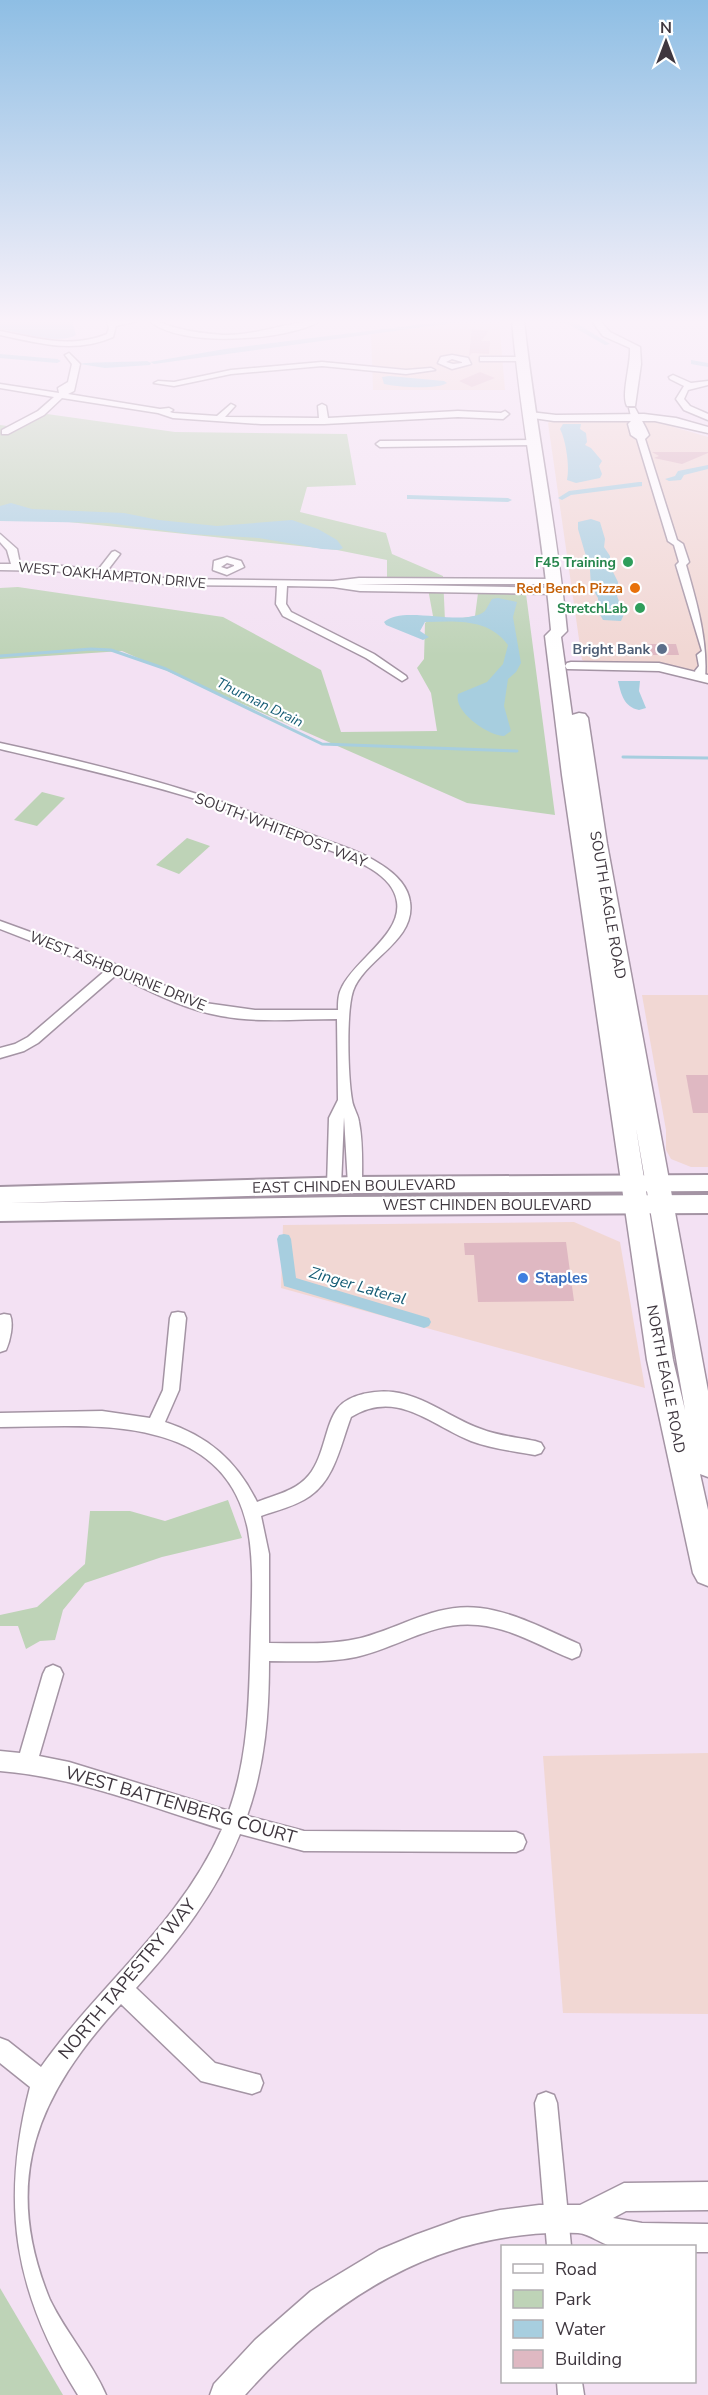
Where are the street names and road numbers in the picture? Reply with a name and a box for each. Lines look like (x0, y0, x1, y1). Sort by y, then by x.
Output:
street label: WEST OAKHAMPTON DRIVE (17, 558, 207, 593)
street label: SOUTH WHITEPOST WAY (192, 788, 371, 872)
street label: SOUTH EAGLE ROAD (585, 829, 631, 981)
street label: WEST ASHBOURNE DRIVE (27, 926, 209, 1016)
street label: EAST CHINDEN BOULEVARD (252, 1174, 456, 1198)
street label: WEST CHINDEN BOULEVARD (382, 1195, 592, 1215)
street label: NORTH EAGLE ROAD (642, 1303, 690, 1455)
street label: WEST BATTENBERG COURT (63, 1760, 299, 1850)
street label: NORTH TAPESTRY WAY (53, 1893, 202, 2064)

